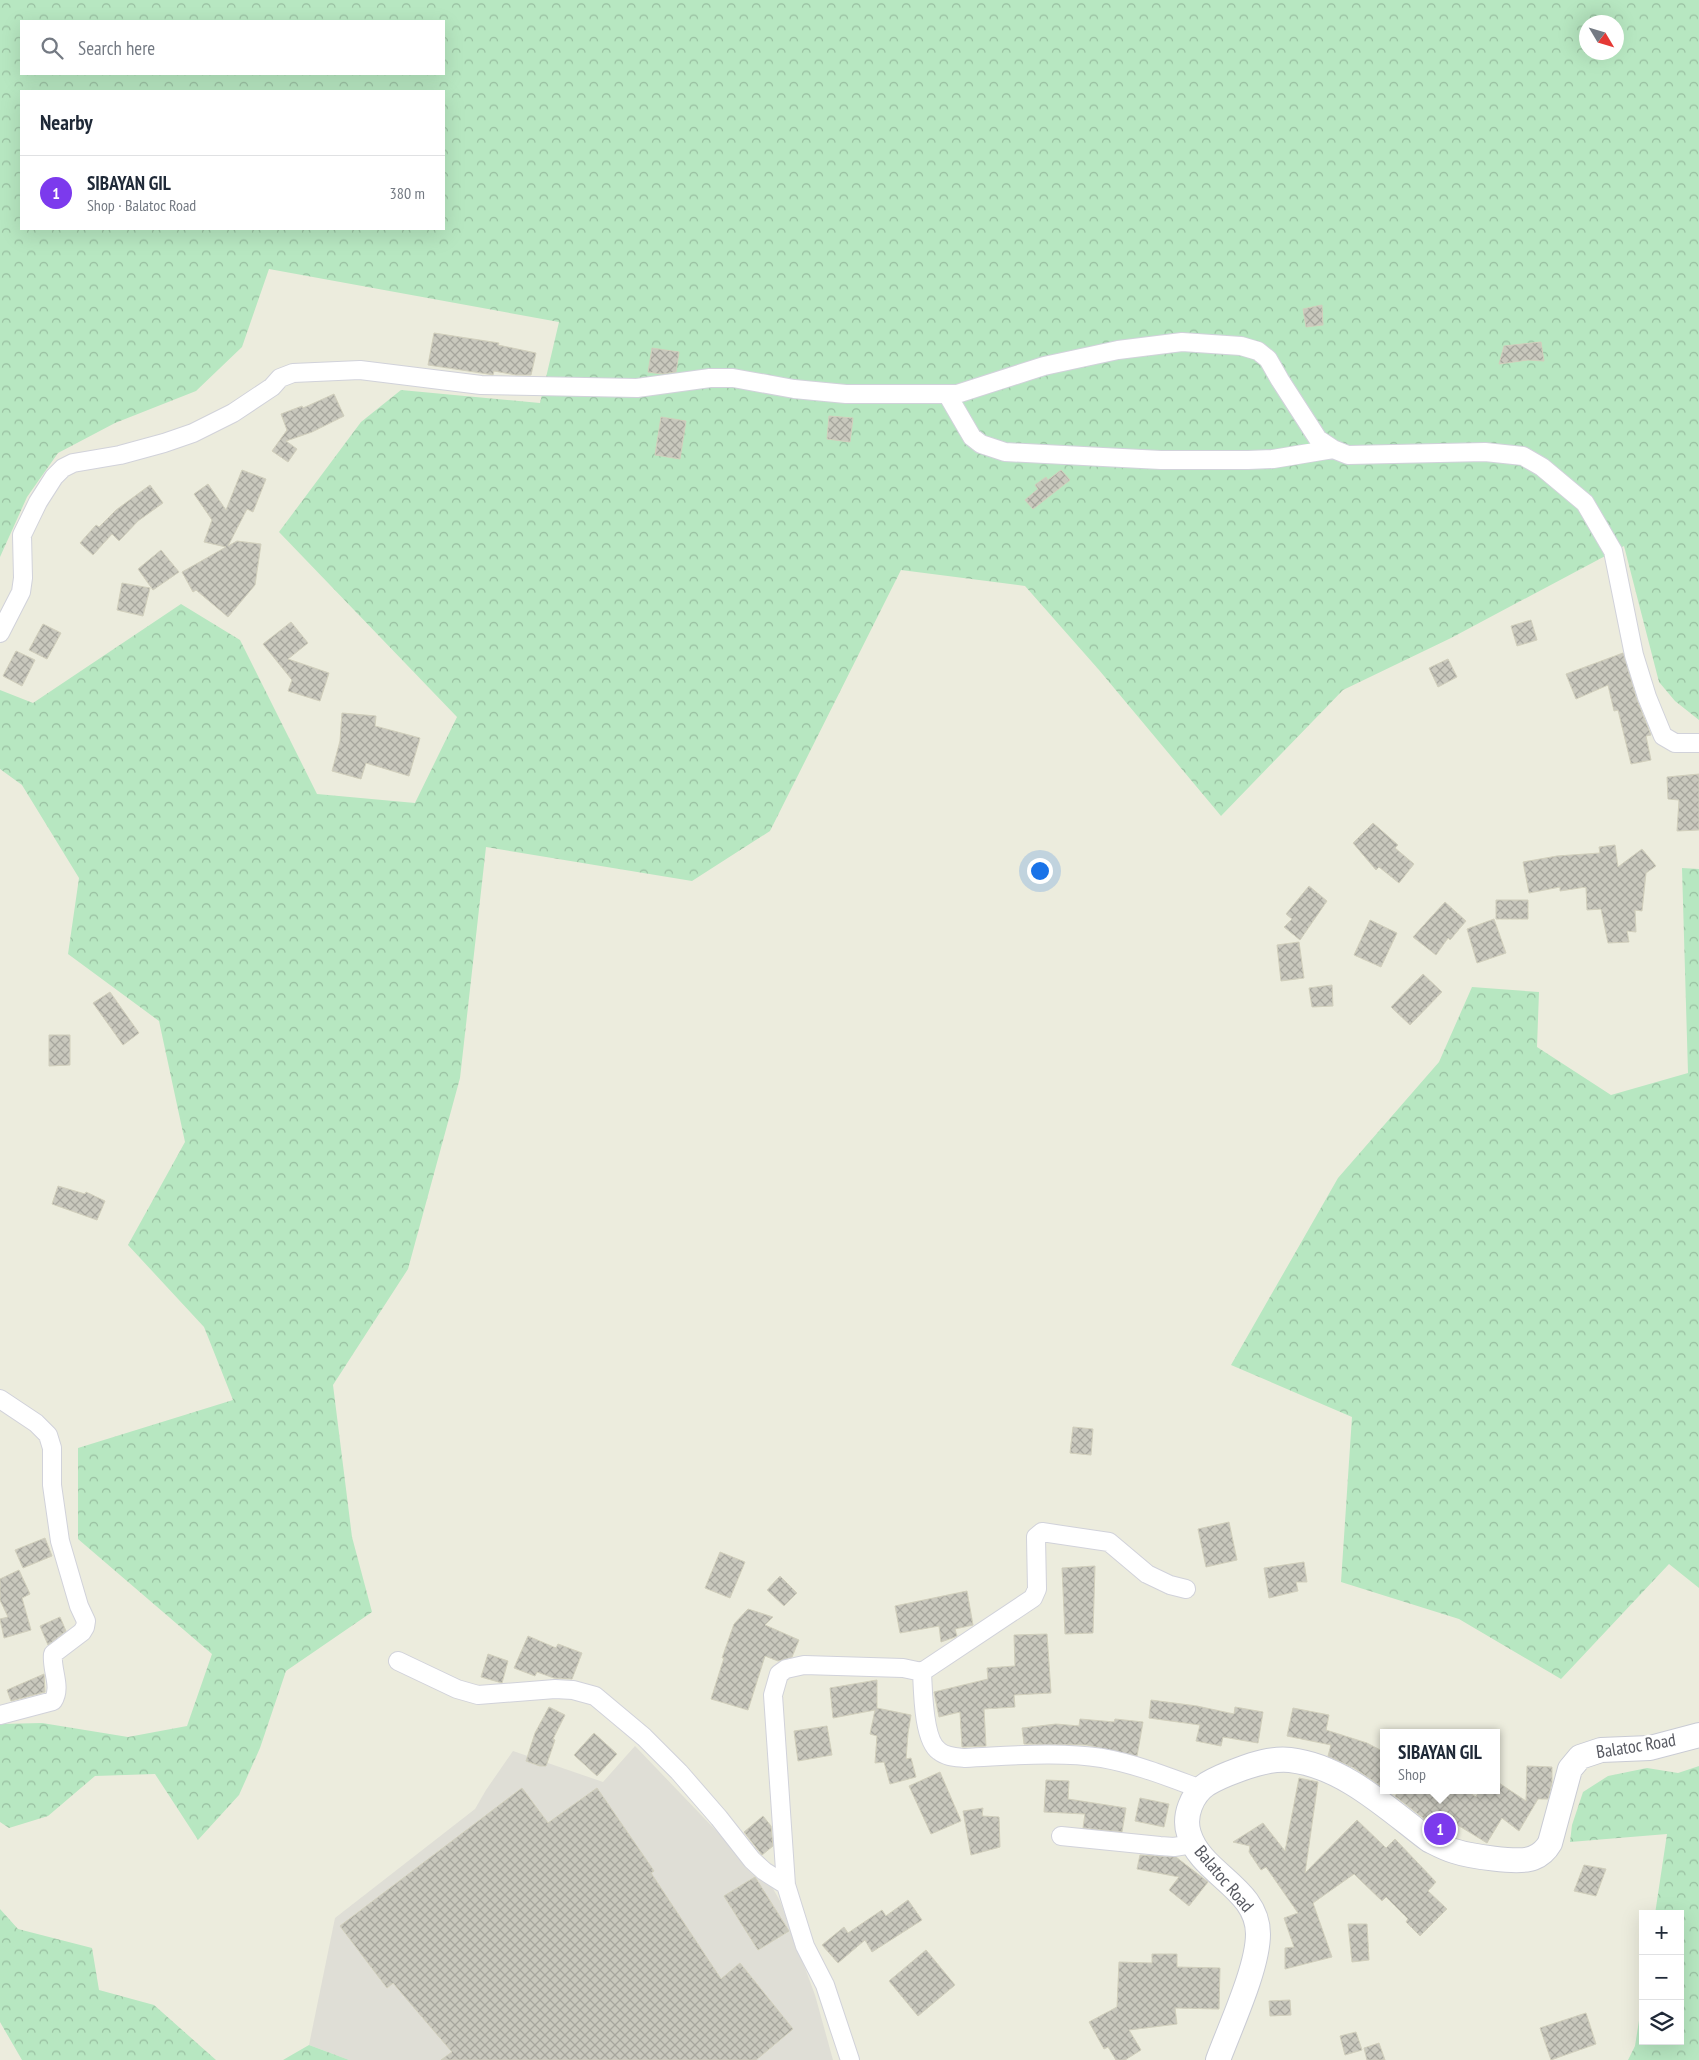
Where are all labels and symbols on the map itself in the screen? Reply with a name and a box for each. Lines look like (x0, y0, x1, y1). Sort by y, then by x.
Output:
north arrow (1579, 15, 1624, 60)
your location (1027, 858, 1053, 884)
street label: Balatoc Road (1594, 1728, 1677, 1763)
pin: 1 (1424, 1810, 1456, 1848)
street label: Balatoc Road (1190, 1841, 1259, 1917)

